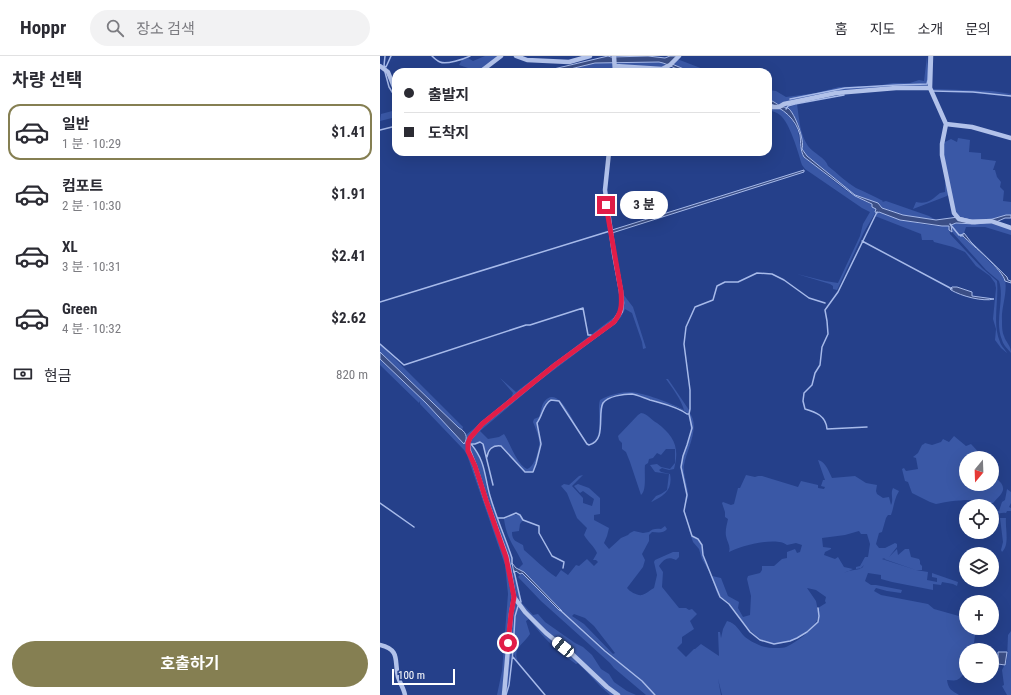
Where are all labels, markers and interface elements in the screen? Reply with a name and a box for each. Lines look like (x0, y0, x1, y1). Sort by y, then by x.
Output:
search box (90, 10, 370, 46)
text: Hoppr (20, 16, 66, 39)
icon: search (104, 17, 126, 39)
text: 장소 검색 (136, 20, 195, 38)
text: 홈 (835, 21, 848, 37)
text: 지도 (870, 21, 895, 37)
text: 소개 (917, 21, 943, 37)
text: 문의 (965, 21, 991, 37)
text: 차량 선택 (12, 69, 82, 90)
text: 출발지 (428, 86, 469, 104)
icon: car (14, 114, 50, 150)
text: 일반 (62, 115, 90, 133)
text: $1.41 (331, 123, 366, 141)
text: 도착지 (428, 124, 469, 142)
text: 1 분 · 10:29 (62, 136, 121, 151)
icon: car (14, 176, 50, 212)
text: 컴포트 (62, 177, 103, 195)
text: $1.91 (331, 185, 366, 203)
callout: 3 분 (620, 191, 668, 219)
route end (597, 196, 615, 214)
text: 3 분 (633, 197, 655, 212)
text: 2 분 · 10:30 (62, 198, 121, 213)
icon: car (14, 238, 50, 274)
text: XL (62, 238, 78, 256)
text: $2.41 (331, 247, 366, 265)
text: 3 분 · 10:31 (62, 259, 121, 274)
icon: car (14, 300, 50, 336)
text: Green (62, 300, 97, 318)
text: $2.62 (331, 309, 366, 327)
text: 4 분 · 10:32 (62, 321, 121, 336)
icon: cash (12, 363, 34, 385)
text: 현금 (44, 367, 72, 385)
text: 820 m (336, 367, 368, 382)
north arrow (959, 451, 999, 491)
map controls (959, 451, 999, 683)
button: locate (959, 499, 999, 539)
button: layers (959, 547, 999, 587)
button: + (959, 595, 999, 635)
route start (499, 634, 517, 652)
car (550, 635, 576, 659)
button: 호출하기 (12, 641, 368, 687)
button: − (959, 643, 999, 683)
scale bar (392, 667, 455, 686)
text: 100 m (398, 669, 425, 682)

